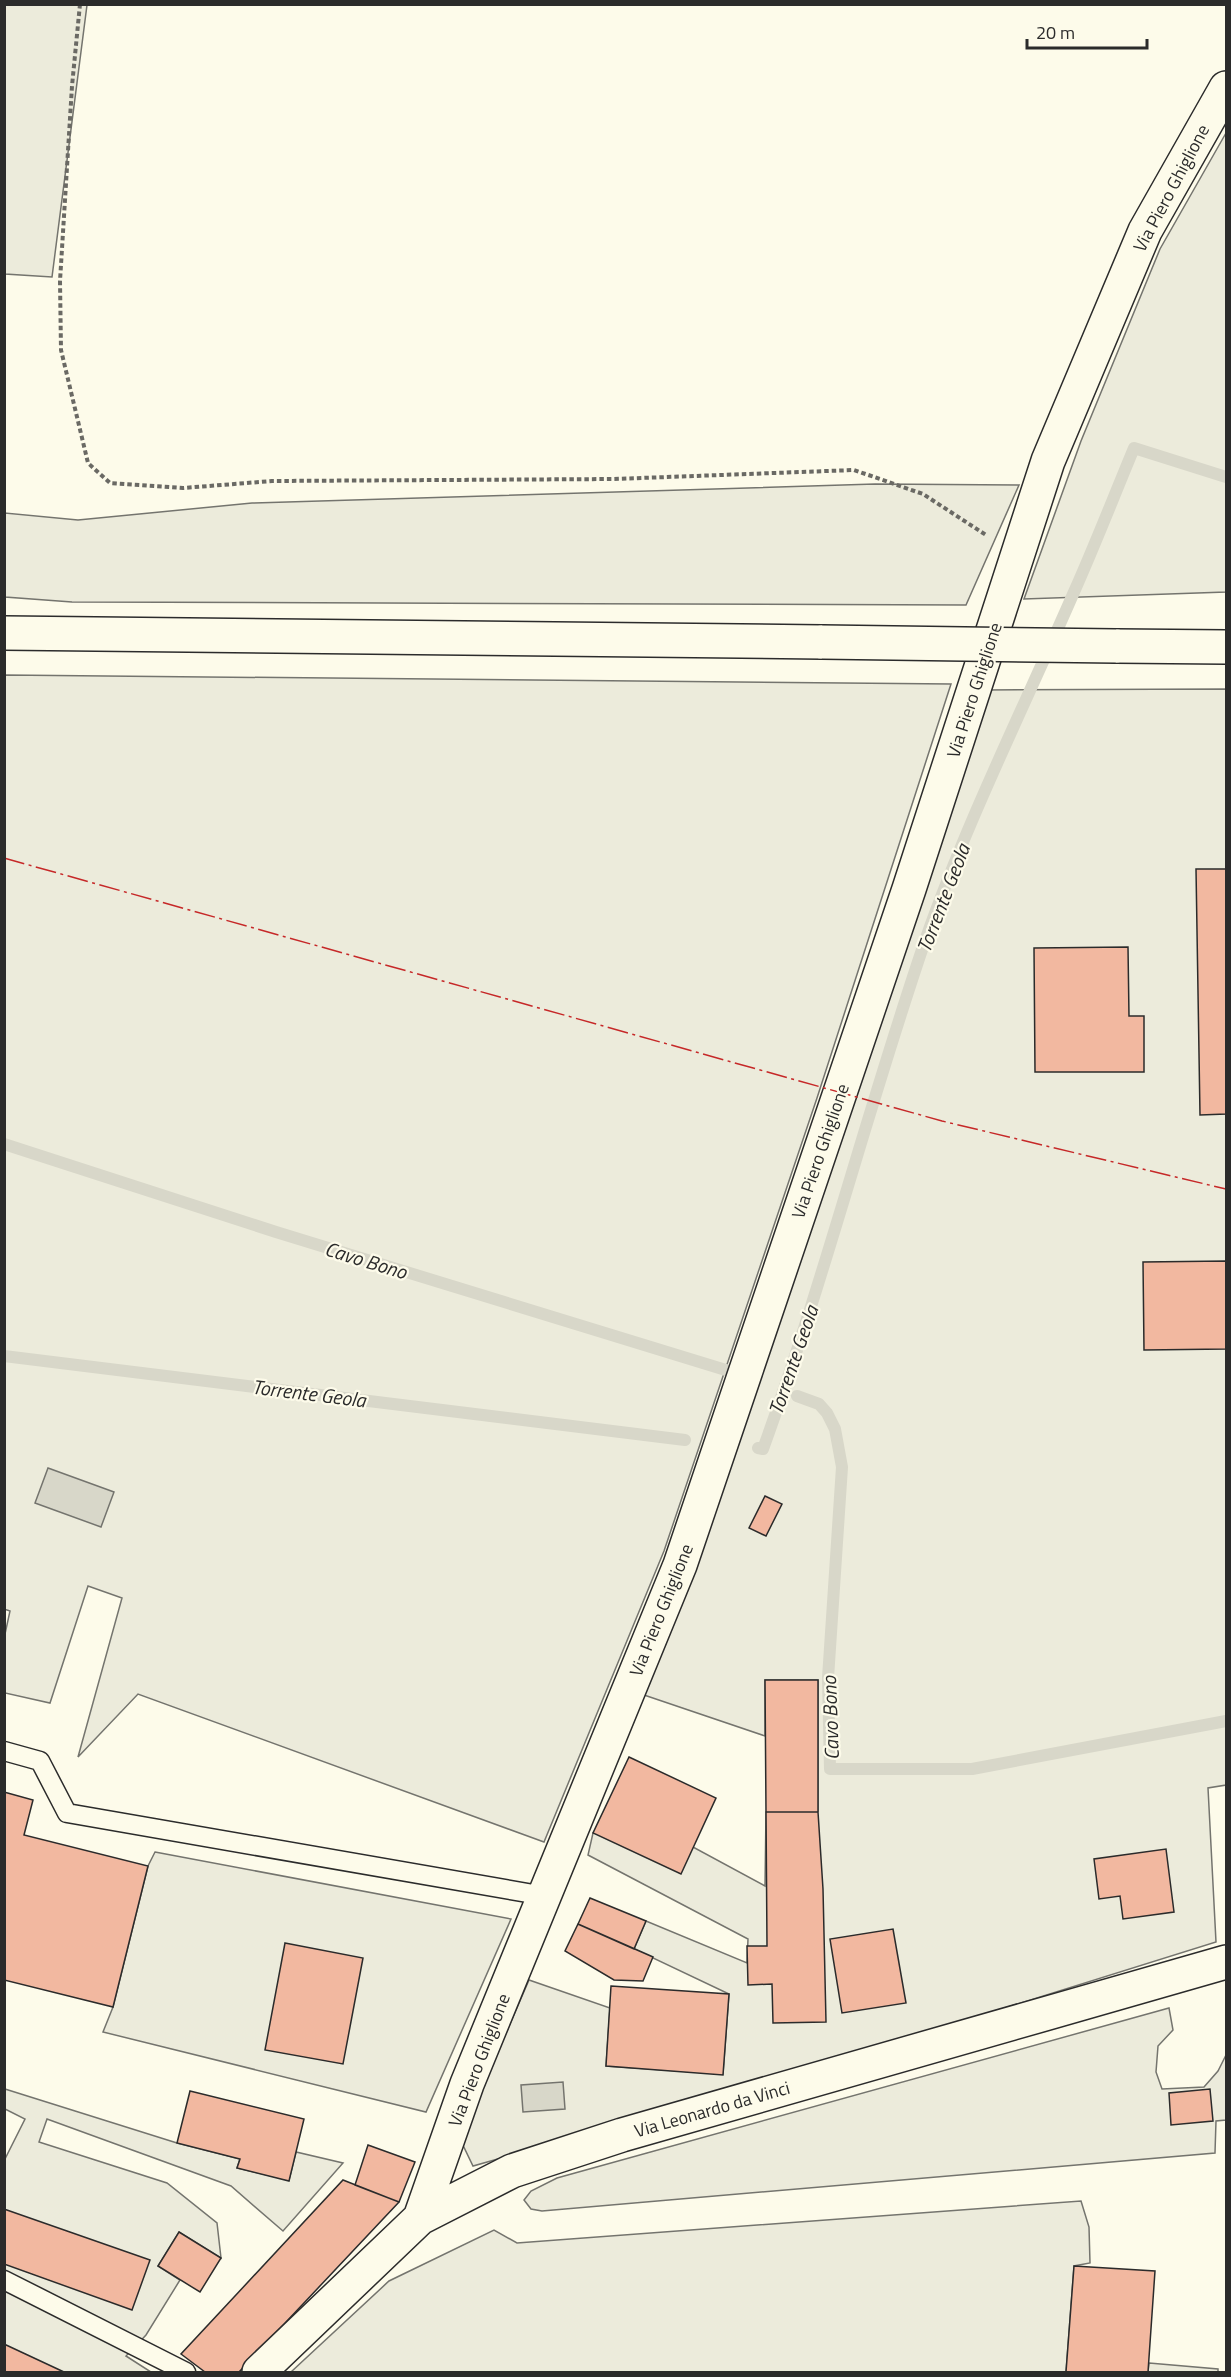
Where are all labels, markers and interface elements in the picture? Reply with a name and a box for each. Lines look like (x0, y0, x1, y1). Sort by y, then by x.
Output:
scale bar (1027, 12, 1147, 50)
text: 20 m (1036, 19, 1075, 46)
street label: Via Piero Ghiglione (1126, 119, 1216, 257)
street label: Via Piero Ghiglione (939, 619, 1009, 761)
water label: Torrente Geola (908, 838, 978, 957)
street label: Via Piero Ghiglione (784, 1080, 856, 1222)
water label: Cavo Bono (321, 1233, 412, 1287)
water label: Torrente Geola (760, 1300, 827, 1419)
water label: Torrente Geola (251, 1371, 368, 1415)
street label: Via Piero Ghiglione (622, 1540, 700, 1680)
water label: Cavo Bono (813, 1674, 847, 1761)
street label: Via Piero Ghiglione (441, 1989, 517, 2131)
street label: Via Leonardo da Vinci (631, 2074, 793, 2144)

